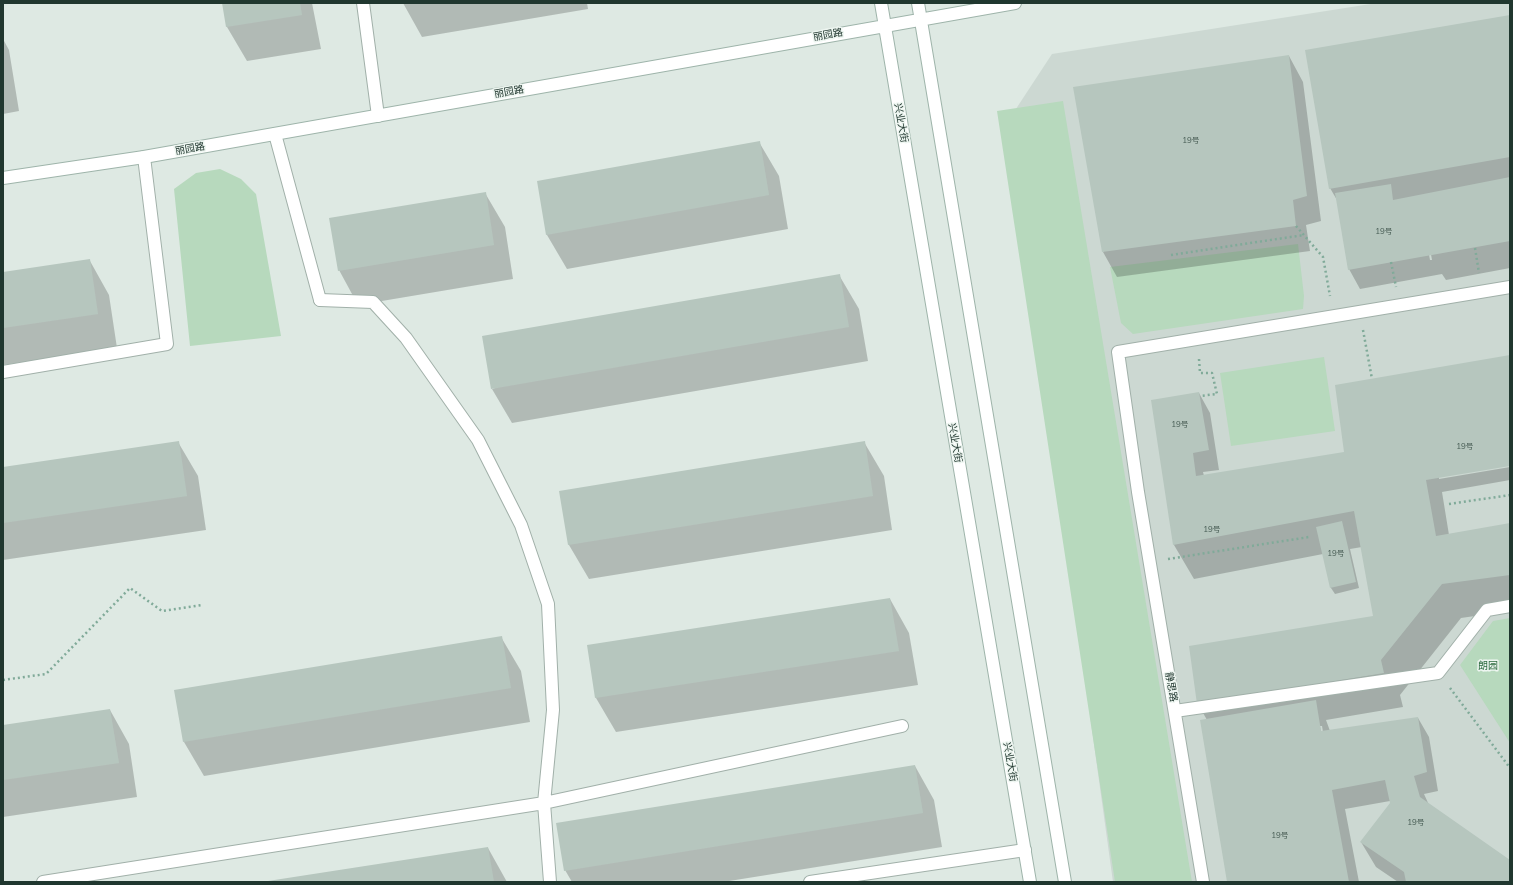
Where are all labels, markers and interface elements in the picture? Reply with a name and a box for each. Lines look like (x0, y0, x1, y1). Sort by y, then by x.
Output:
street label: 丽园路 (812, 26, 844, 44)
street label: 丽园路 (493, 83, 525, 101)
street label: 兴业大街 (892, 102, 910, 144)
house number: 19号 (1182, 136, 1200, 146)
street label: 丽园路 (174, 140, 206, 158)
house number: 19号 (1375, 227, 1393, 237)
house number: 19号 (1171, 420, 1189, 430)
street label: 兴业大街 (946, 422, 964, 464)
house number: 19号 (1456, 442, 1474, 452)
house number: 19号 (1203, 525, 1221, 535)
house number: 19号 (1327, 549, 1345, 559)
park label: 朗园 (1478, 660, 1498, 672)
street label: 静思路 (1162, 671, 1180, 703)
street label: 兴业大街 (1001, 741, 1019, 783)
house number: 19号 (1407, 818, 1425, 828)
house number: 19号 (1271, 831, 1289, 841)

